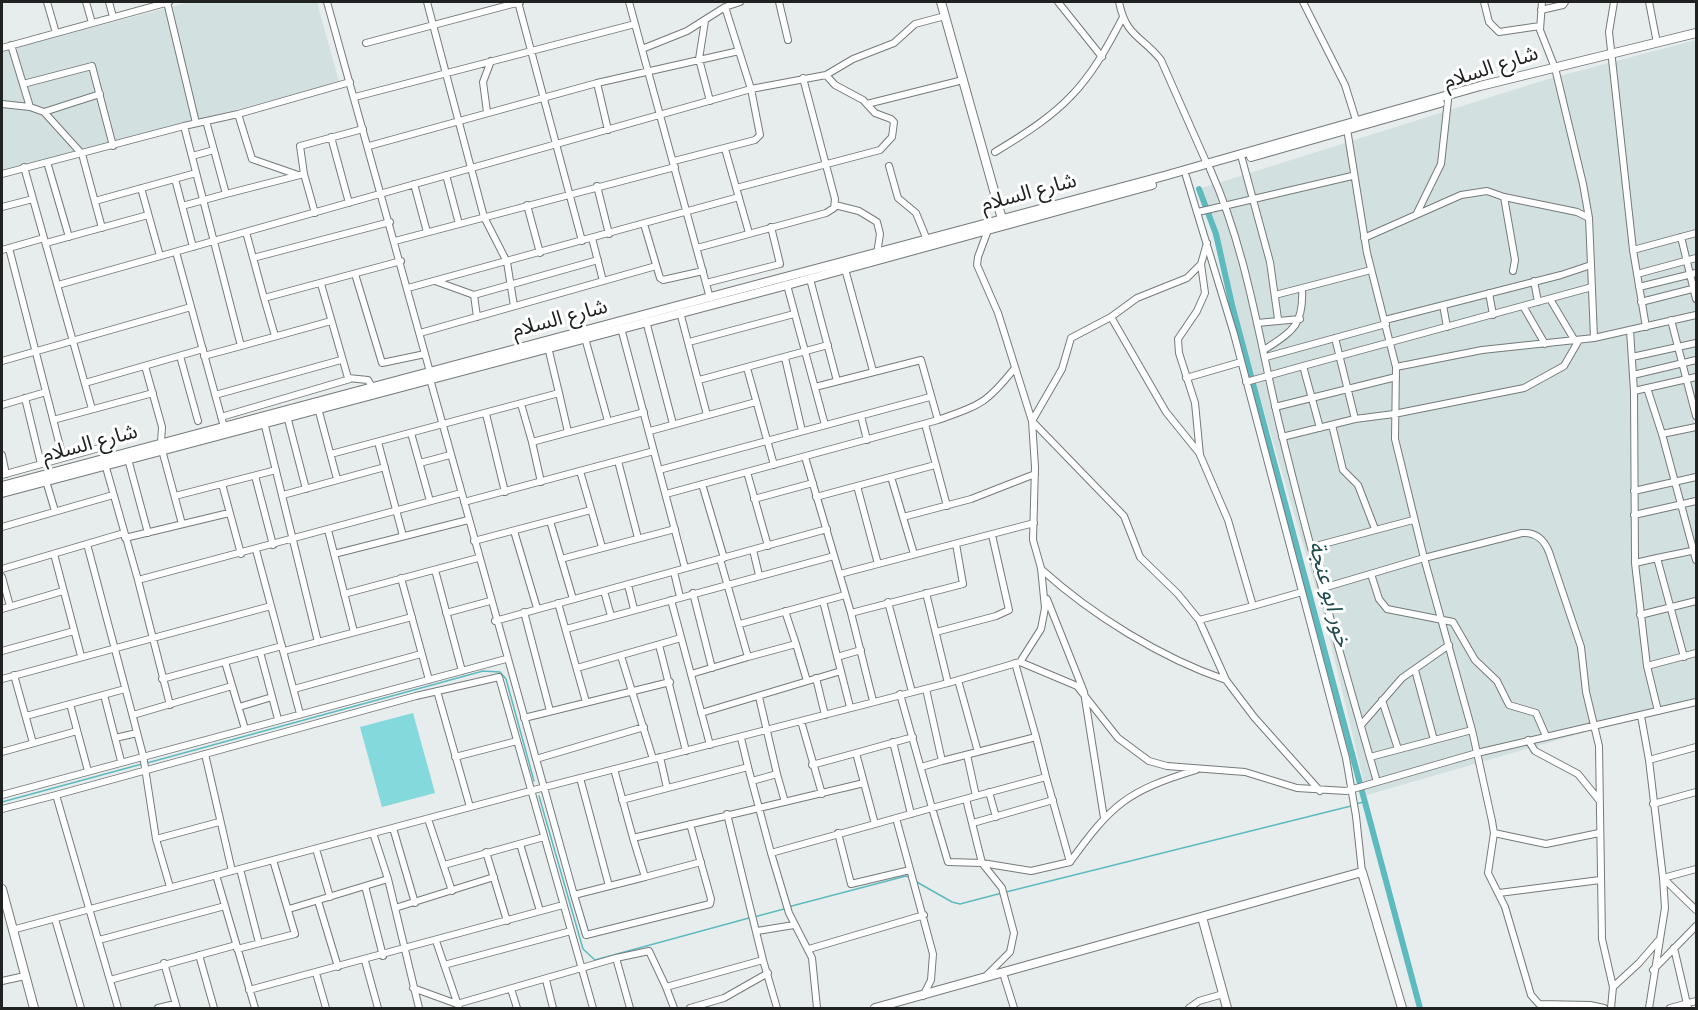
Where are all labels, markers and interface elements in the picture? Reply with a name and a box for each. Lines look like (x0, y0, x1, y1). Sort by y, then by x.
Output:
street label: شارع السلام (1441, 41, 1541, 95)
street label: شارع السلام (978, 168, 1080, 218)
street label: شارع السلام (509, 294, 611, 344)
street label: شارع السلام (39, 419, 141, 469)
water label: خور ابو عنجة (1302, 538, 1356, 650)

